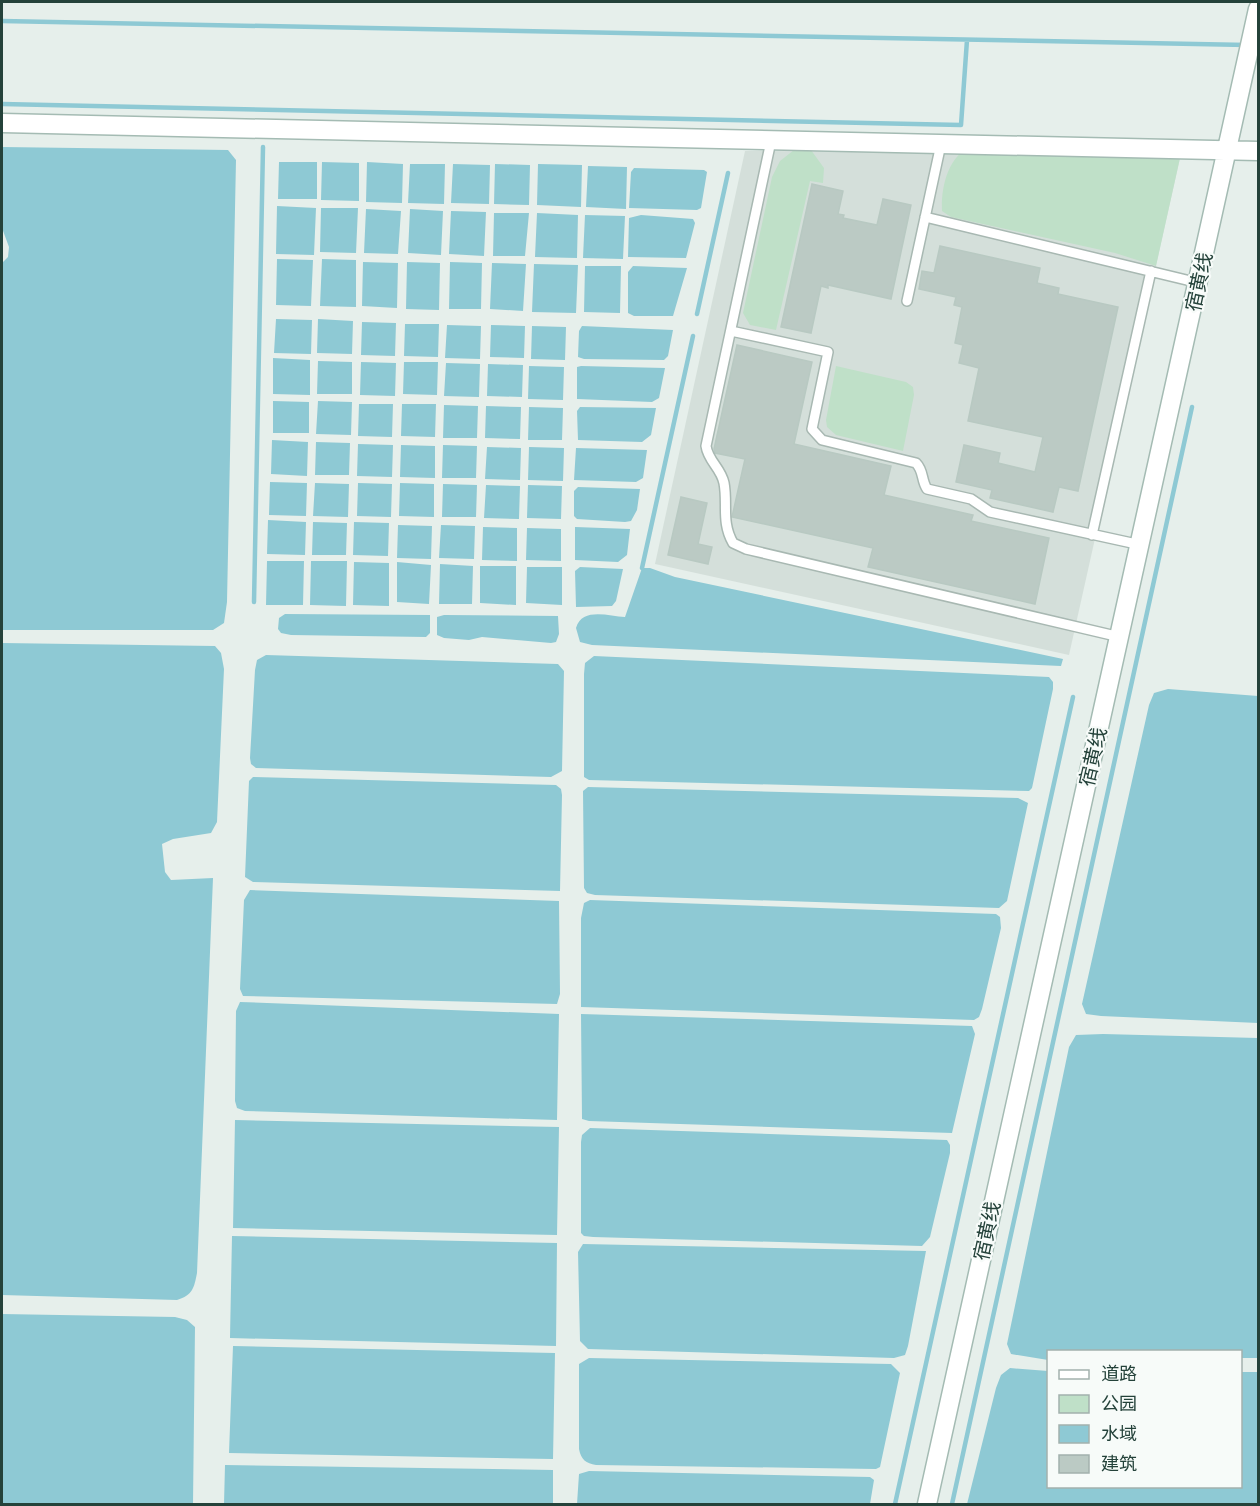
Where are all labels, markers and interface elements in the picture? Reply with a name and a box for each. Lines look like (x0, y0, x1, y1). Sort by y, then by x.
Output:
street label: 宿黄线 (1180, 250, 1218, 314)
street label: 宿黄线 (1074, 725, 1112, 789)
street label: 宿黄线 (968, 1199, 1006, 1263)
legend (1047, 1350, 1242, 1488)
text: 道路 (1101, 1362, 1137, 1386)
text: 公园 (1101, 1392, 1137, 1416)
text: 水域 (1101, 1422, 1137, 1446)
text: 建筑 (1101, 1452, 1137, 1476)

